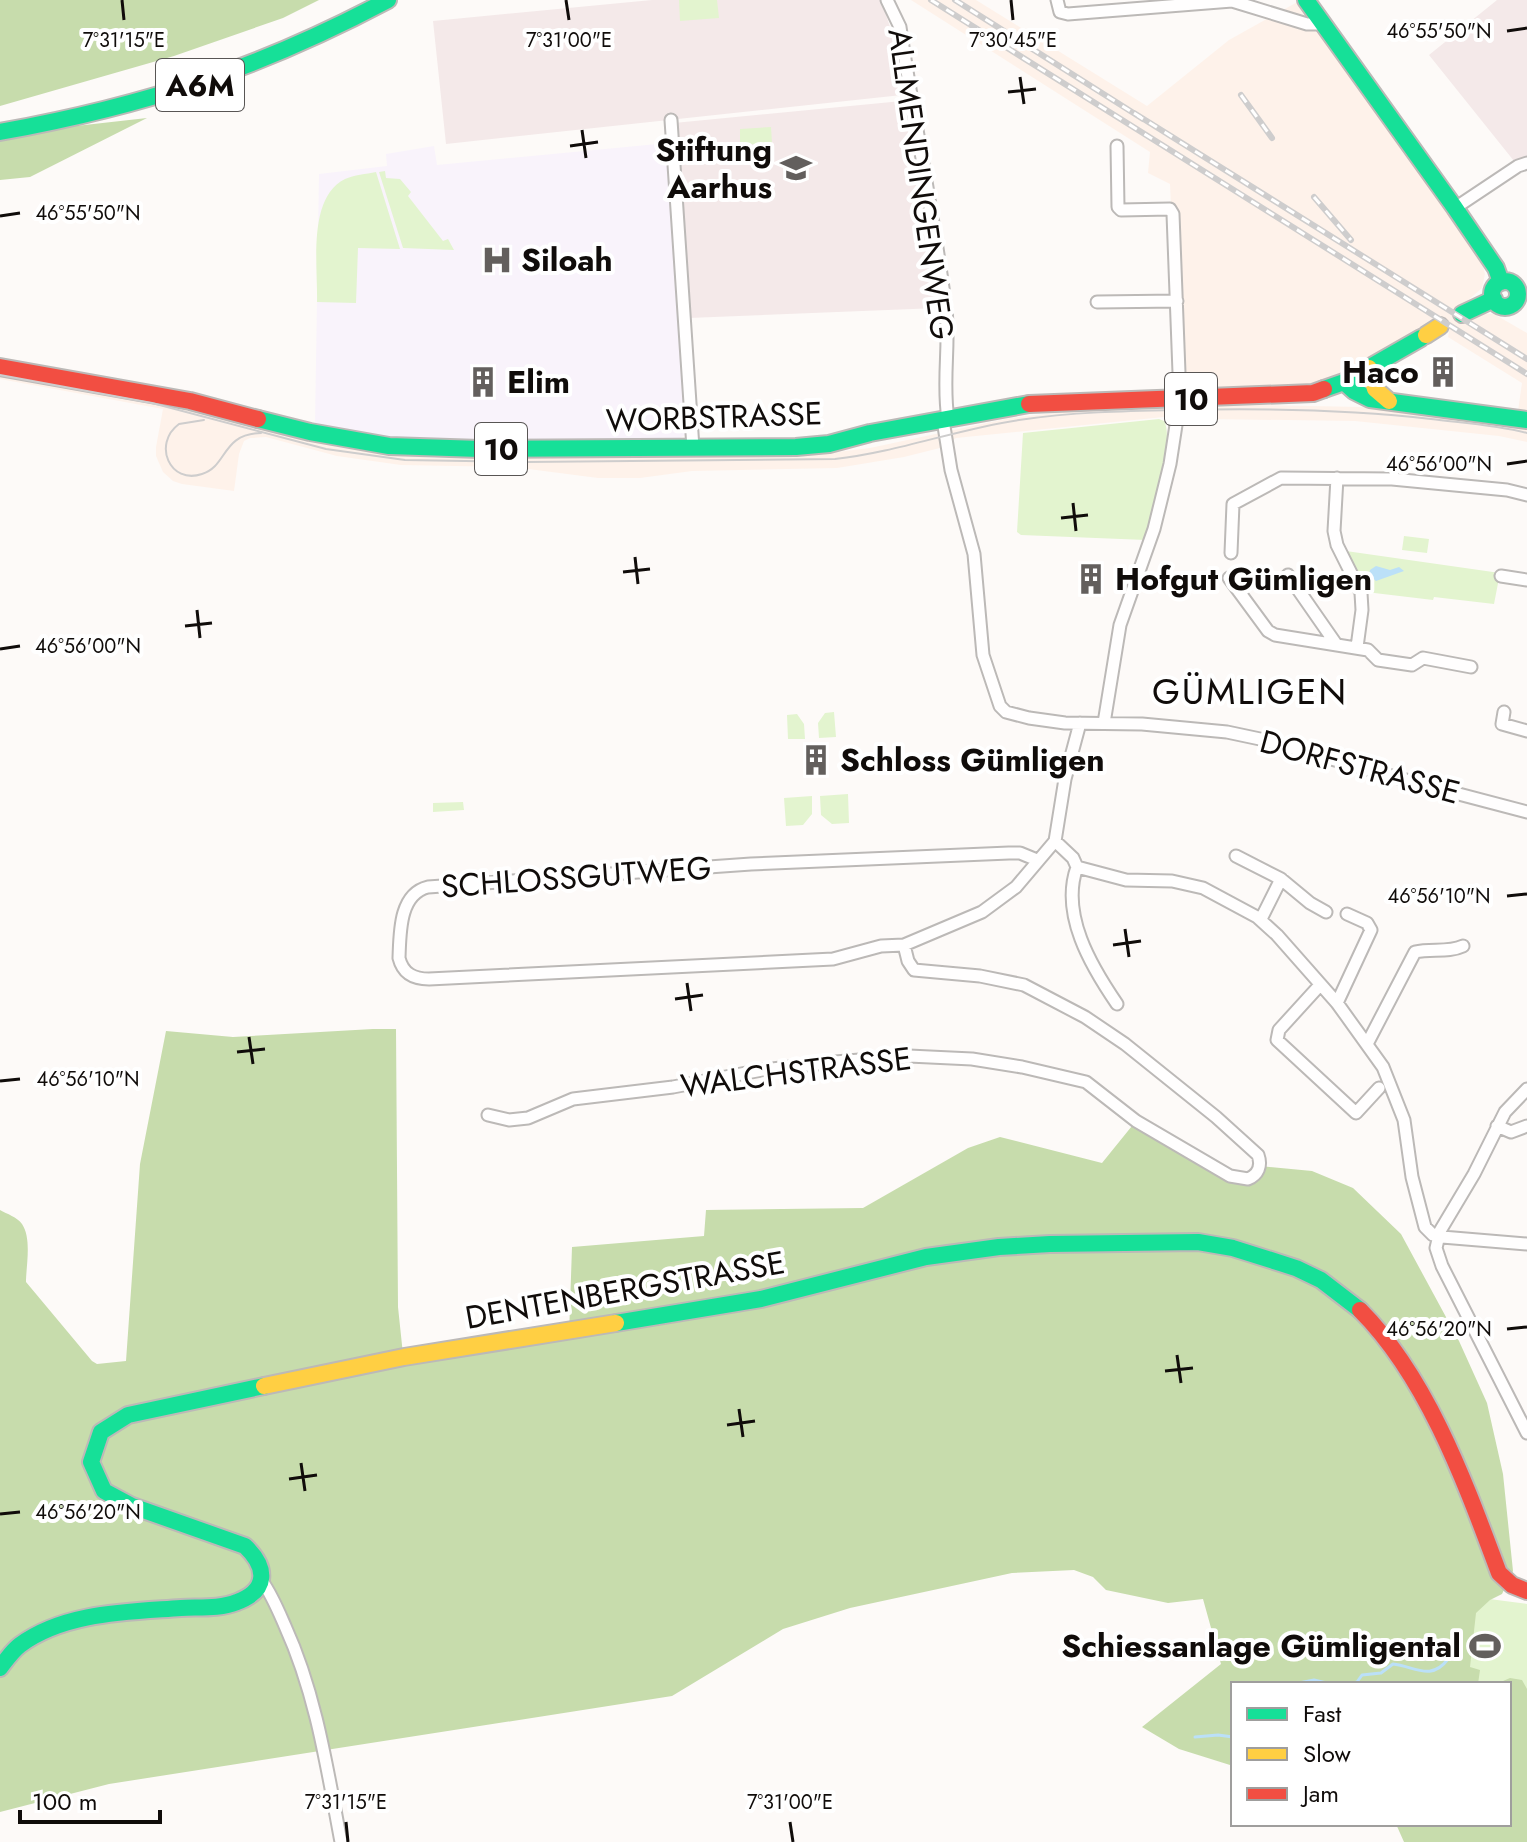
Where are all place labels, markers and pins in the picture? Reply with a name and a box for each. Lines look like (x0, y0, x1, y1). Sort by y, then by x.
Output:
place label: Stiftung Aarhus (655, 127, 772, 210)
school or university icon: Stiftung Aarhus (779, 151, 813, 185)
place label: Siloah (521, 237, 613, 283)
hospital icon: Siloah (480, 243, 514, 277)
place label: Haco (1342, 349, 1419, 395)
building icon: Haco (1426, 355, 1460, 389)
place label: Elim (507, 359, 570, 405)
building icon: Elim (466, 365, 500, 399)
place label: Hofgut Gümligen (1115, 556, 1372, 602)
building icon: Hofgut Gümligen (1074, 562, 1108, 596)
place label: Schloss Gümligen (840, 737, 1105, 783)
building icon: Schloss Gümligen (799, 743, 833, 777)
place label: Schiessanlage Gümligental (1061, 1623, 1461, 1669)
sports icon: Schiessanlage Gümligental (1468, 1629, 1502, 1663)

